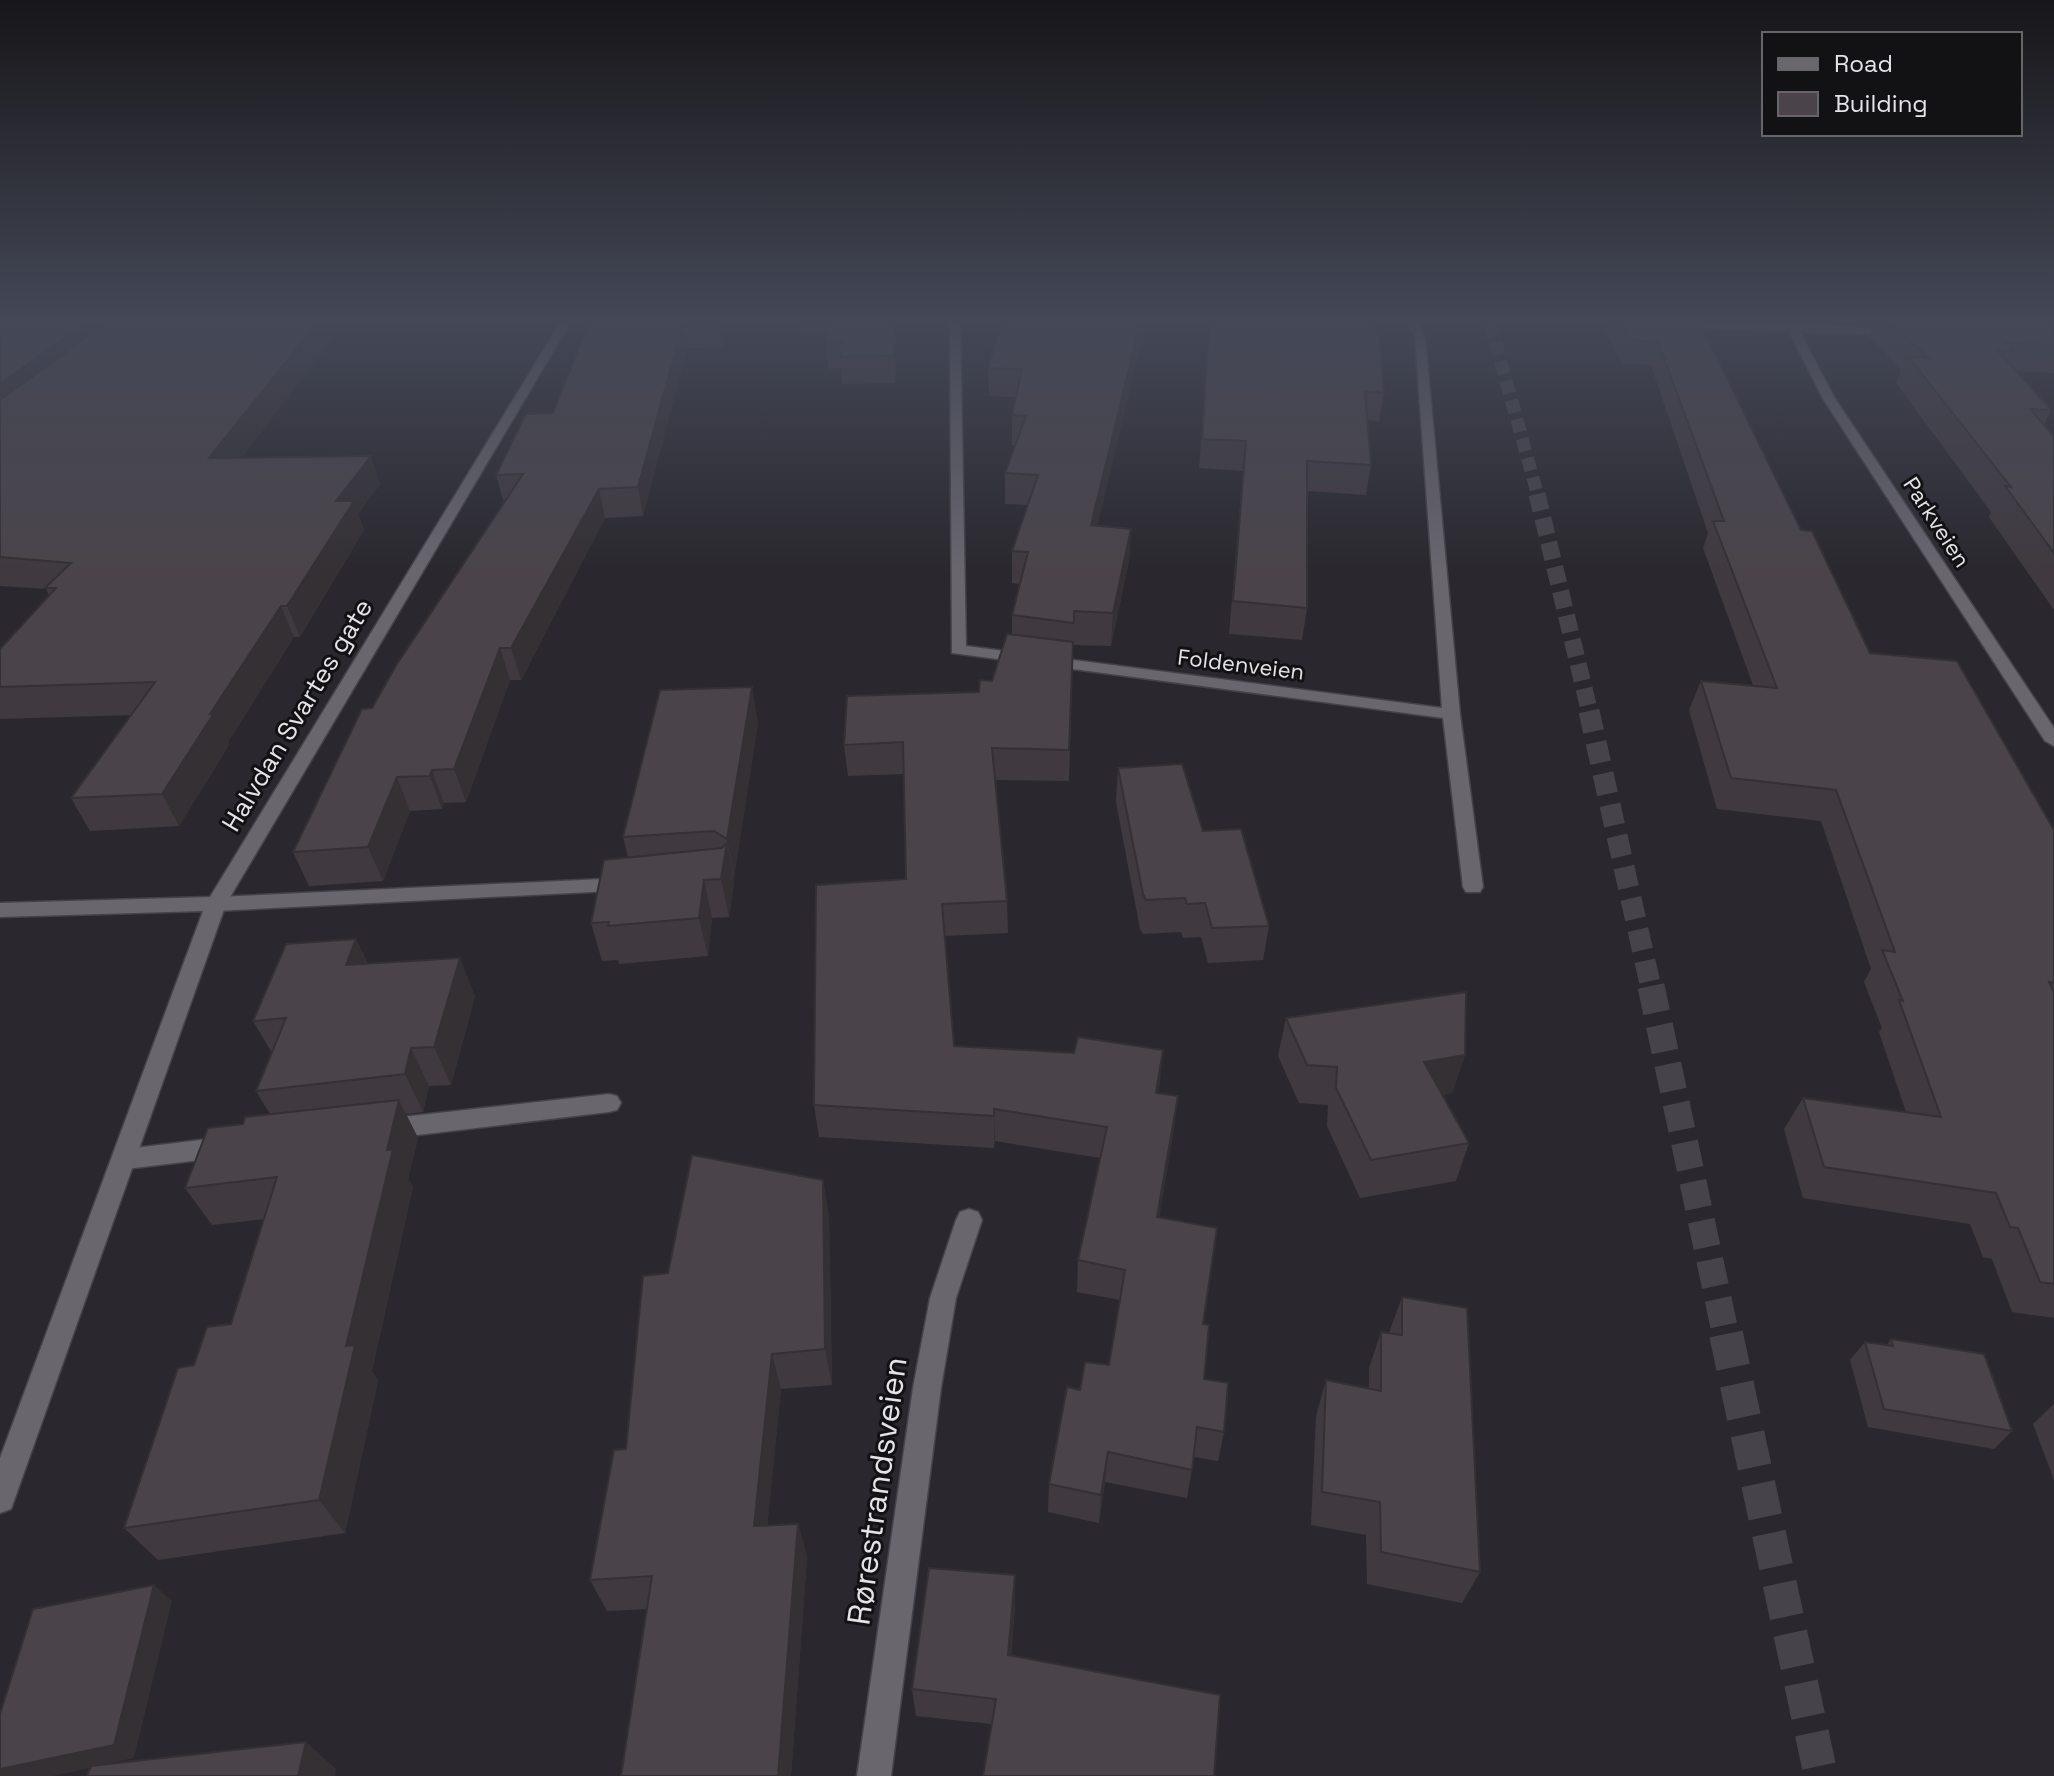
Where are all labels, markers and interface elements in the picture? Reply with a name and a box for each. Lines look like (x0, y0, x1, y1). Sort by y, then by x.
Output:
legend (1762, 32, 2022, 136)
text: Road (1834, 48, 1893, 79)
text: Building (1834, 88, 1928, 119)
street label: Parkveien (1897, 472, 1977, 572)
street label: Halvdan Svartes gate (214, 592, 380, 838)
street label: Foldenveien (1176, 642, 1306, 686)
street label: Rørestrandsveien (838, 1355, 916, 1627)

